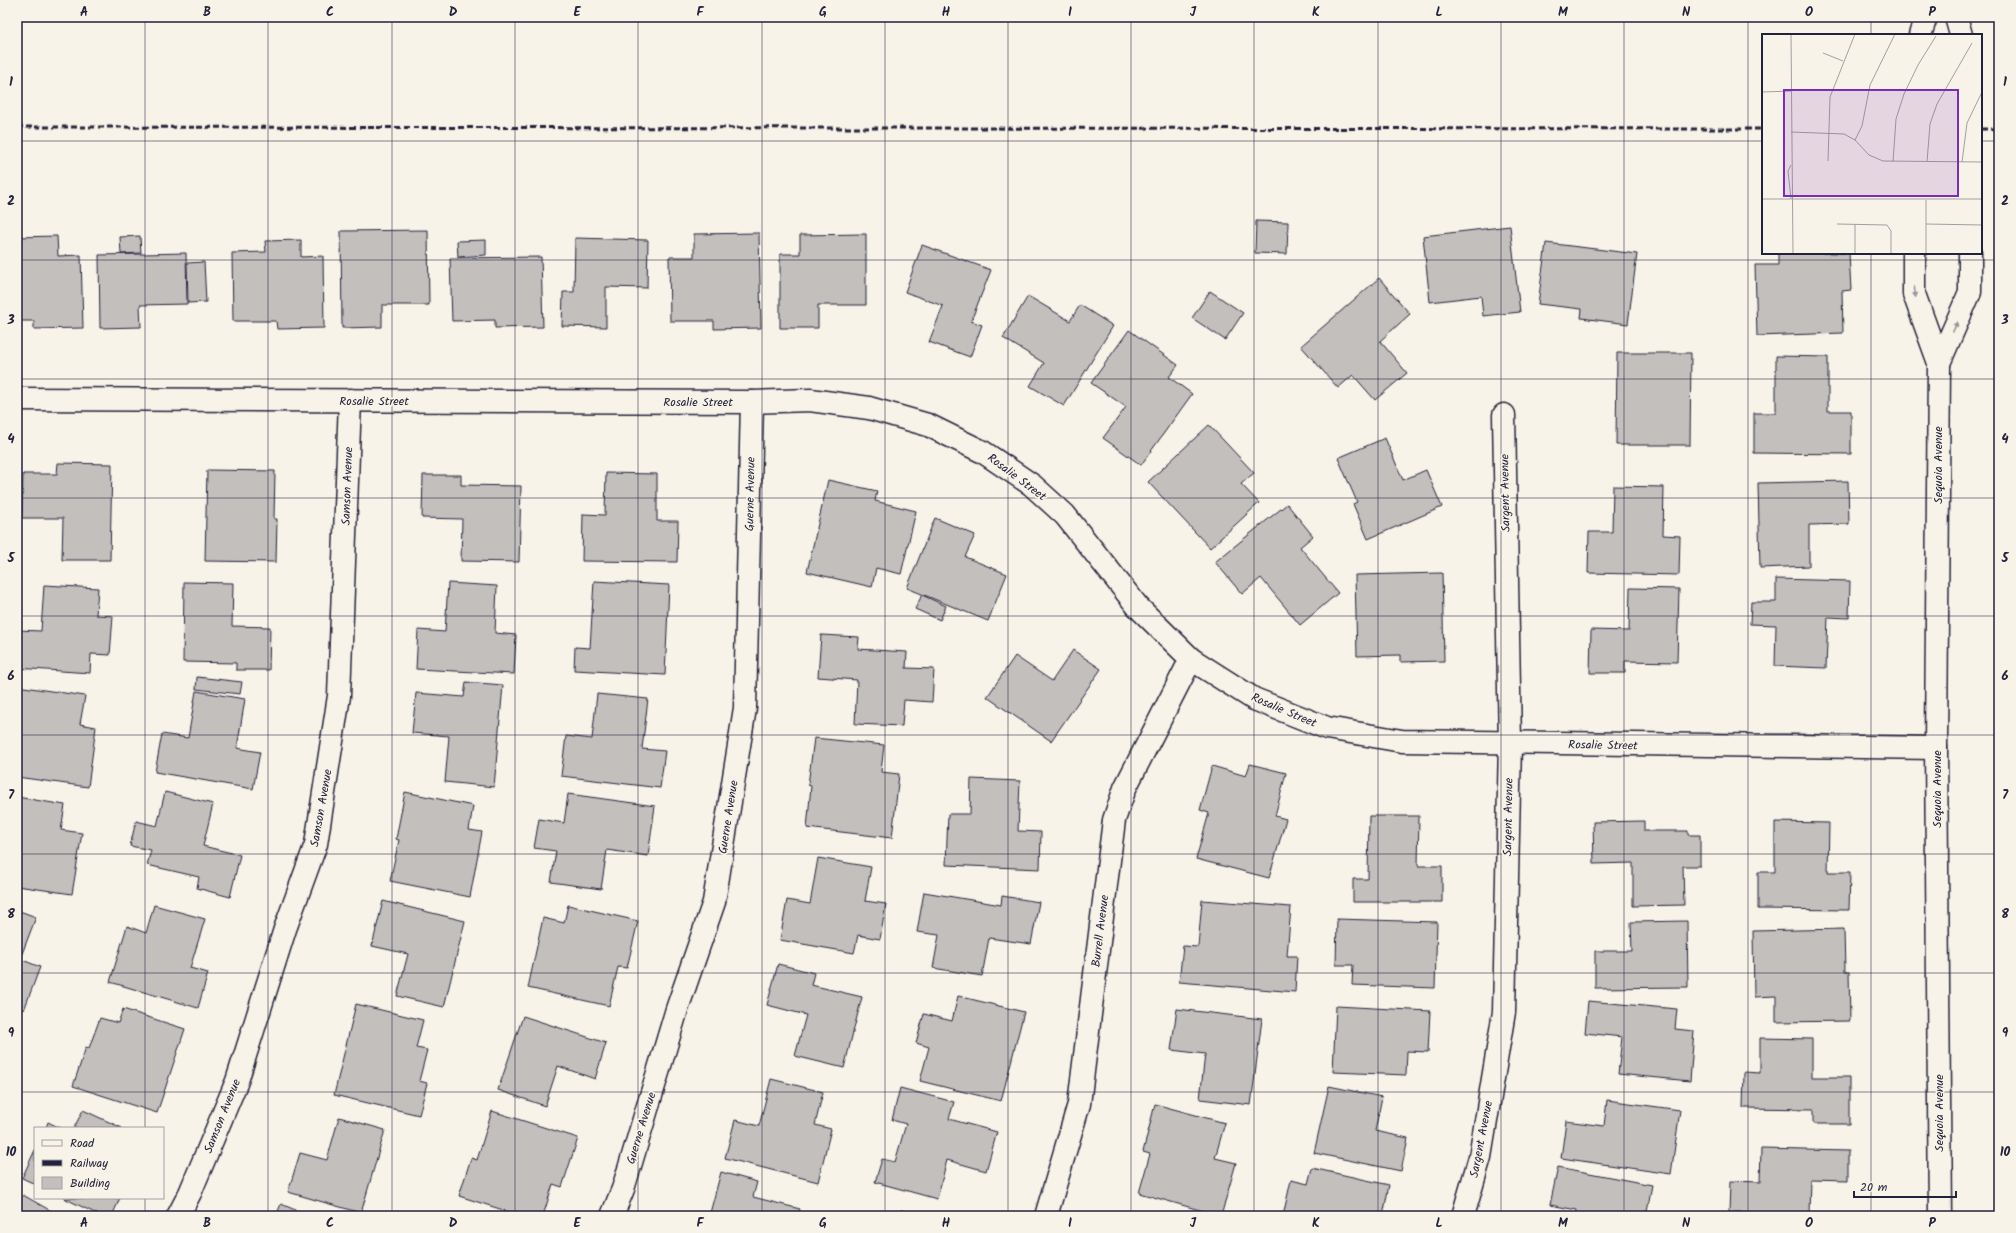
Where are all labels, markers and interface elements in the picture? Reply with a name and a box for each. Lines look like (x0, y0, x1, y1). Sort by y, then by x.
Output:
text: A (80, 2, 88, 23)
text: B (203, 2, 211, 23)
text: C (326, 2, 334, 23)
text: D (449, 2, 458, 23)
text: E (573, 2, 581, 23)
text: F (696, 2, 704, 23)
text: G (819, 2, 827, 23)
text: H (942, 2, 951, 23)
text: I (1068, 2, 1072, 23)
text: J (1190, 2, 1197, 23)
text: K (1312, 2, 1320, 23)
text: L (1435, 2, 1443, 23)
text: M (1558, 2, 1568, 23)
text: N (1682, 2, 1691, 23)
text: O (1805, 2, 1813, 23)
text: P (1928, 2, 1936, 23)
inset map (1762, 34, 1982, 254)
text: 1 (9, 72, 13, 93)
text: 1 (2003, 72, 2007, 93)
text: 2 (7, 191, 15, 212)
text: 2 (2001, 191, 2009, 212)
one-way arrow (1912, 286, 1918, 298)
text: 3 (6, 310, 15, 331)
text: 3 (2000, 310, 2009, 331)
one-way arrow (1952, 322, 1958, 333)
street label: Rosalie Street (339, 392, 409, 411)
street label: Rosalie Street (663, 393, 733, 412)
street label: Sequoia Avenue (1929, 426, 1948, 504)
text: 4 (7, 429, 15, 450)
text: 4 (2001, 429, 2009, 450)
street label: Samson Avenue (337, 446, 358, 526)
street label: Rosalie Street (983, 449, 1051, 506)
street label: Sargent Avenue (1495, 453, 1516, 532)
street label: Guerne Avenue (740, 456, 761, 531)
text: 5 (7, 548, 16, 569)
text: 5 (2001, 548, 2010, 569)
text: 6 (7, 666, 15, 687)
text: 6 (2001, 666, 2009, 687)
street label: Rosalie Street (1248, 688, 1320, 733)
street label: Rosalie Street (1568, 735, 1638, 756)
street label: Sequoia Avenue (1928, 750, 1947, 828)
street label: Samson Avenue (305, 767, 338, 848)
street label: Sargent Avenue (1498, 777, 1519, 856)
street label: Guerne Avenue (713, 778, 744, 855)
text: 7 (8, 785, 15, 806)
text: 7 (2002, 785, 2009, 806)
street label: Burrell Avenue (1087, 893, 1114, 968)
text: 8 (7, 904, 15, 925)
text: 8 (2001, 904, 2009, 925)
text: 9 (8, 1023, 15, 1044)
text: 9 (2002, 1023, 2009, 1044)
street label: Sequoia Avenue (1930, 1074, 1949, 1152)
street label: Samson Avenue (199, 1076, 246, 1156)
street label: Guerne Avenue (622, 1089, 662, 1167)
street label: Sargent Avenue (1465, 1098, 1498, 1179)
legend (34, 1127, 164, 1199)
text: Road (70, 1134, 95, 1153)
text: 10 (6, 1142, 17, 1163)
text: 10 (2000, 1142, 2011, 1163)
text: Railway (70, 1154, 108, 1173)
scale bar (1854, 1173, 1956, 1199)
text: Building (70, 1174, 110, 1193)
text: 20 m (1860, 1178, 1888, 1197)
text: A (80, 1213, 88, 1233)
text: B (203, 1213, 211, 1233)
text: C (326, 1213, 334, 1233)
text: D (449, 1213, 458, 1233)
text: E (573, 1213, 581, 1233)
text: F (696, 1213, 704, 1233)
text: G (819, 1213, 827, 1233)
text: H (942, 1213, 951, 1233)
text: I (1068, 1213, 1072, 1233)
text: J (1190, 1213, 1197, 1233)
text: K (1312, 1213, 1320, 1233)
text: L (1435, 1213, 1443, 1233)
text: M (1558, 1213, 1568, 1233)
text: N (1682, 1213, 1691, 1233)
text: O (1805, 1213, 1813, 1233)
text: P (1928, 1213, 1936, 1233)

